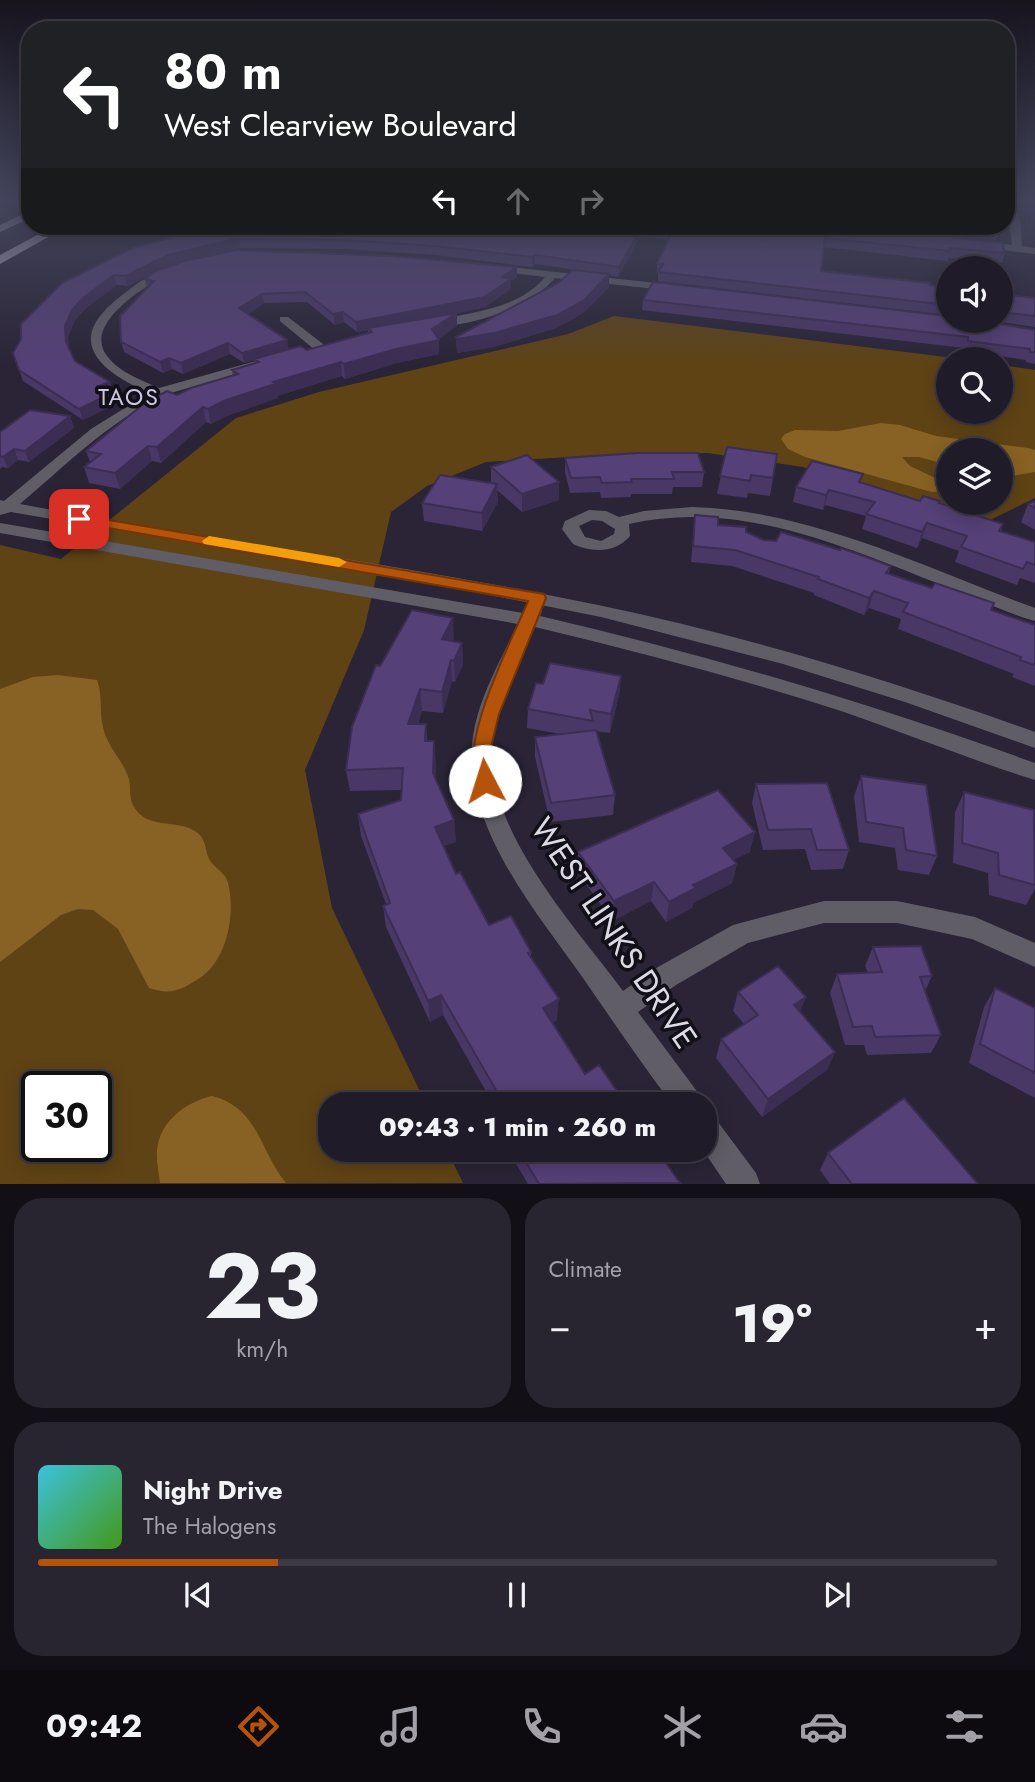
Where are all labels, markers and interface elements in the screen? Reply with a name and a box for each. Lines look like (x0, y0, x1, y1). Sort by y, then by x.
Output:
text: 80 m (164, 37, 282, 107)
icon: left (49, 49, 140, 140)
text: West Clearview Boulevard (164, 102, 517, 148)
icon: left (426, 182, 464, 220)
icon: ahead (499, 182, 537, 220)
icon: right (572, 182, 610, 220)
map controls (936, 256, 1013, 515)
button: sound (936, 256, 1013, 333)
button: search (936, 347, 1013, 424)
district label: TAOS (98, 380, 160, 414)
button: layers (936, 438, 1013, 515)
pin (49, 489, 109, 549)
icon: arrive (60, 500, 98, 538)
position arrow (448, 744, 522, 818)
street label: WEST LINKS DRIVE (519, 808, 709, 1058)
speed limit sign: 30 (21, 1071, 112, 1162)
text: 09:43 · 1 min · 260 m (379, 1108, 656, 1146)
text: 23 (204, 1221, 320, 1352)
text: Climate (549, 1252, 622, 1286)
text: 19° (733, 1286, 812, 1362)
text: − (549, 1298, 571, 1353)
text: + (974, 1298, 997, 1353)
text: km/h (236, 1332, 288, 1366)
text: Night Drive (143, 1471, 283, 1509)
text: The Halogens (143, 1509, 276, 1543)
icon: previous (179, 1576, 217, 1614)
icon: pause (498, 1576, 536, 1614)
icon: next (818, 1576, 856, 1614)
icon: directions (234, 1702, 283, 1751)
icon: music (376, 1702, 425, 1751)
icon: phone (517, 1702, 566, 1751)
icon: climate (658, 1702, 707, 1751)
icon: car (799, 1702, 848, 1751)
icon: filters (940, 1702, 989, 1751)
text: 09:42 (46, 1703, 142, 1749)

